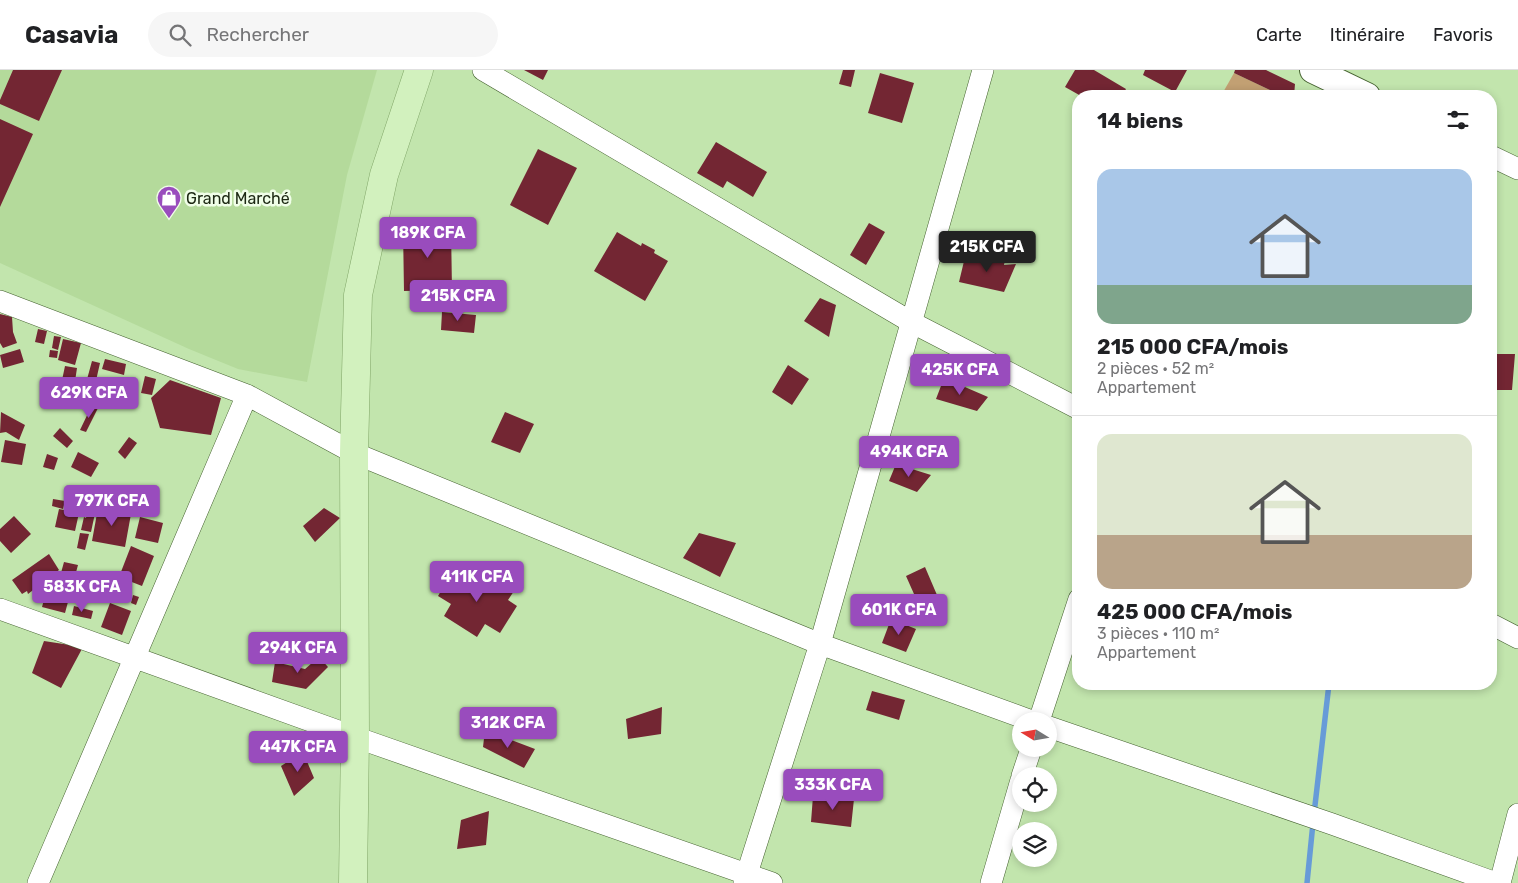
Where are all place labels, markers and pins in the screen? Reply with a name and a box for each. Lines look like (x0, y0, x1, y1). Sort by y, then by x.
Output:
shop icon: Grand Marché (156, 185, 182, 219)
place label: Grand Marché (186, 189, 290, 208)
pin: 189K CFA (376, 216, 480, 259)
pin: 215K CFA (935, 230, 1039, 273)
pin: 215K CFA (406, 280, 510, 322)
pin: 425K CFA (908, 354, 1012, 396)
pin: 629K CFA (37, 376, 141, 419)
pin: 494K CFA (857, 436, 961, 478)
pin: 797K CFA (60, 484, 164, 527)
pin: 411K CFA (425, 560, 529, 603)
pin: 583K CFA (30, 570, 134, 613)
pin: 601K CFA (847, 594, 951, 636)
pin: 294K CFA (246, 632, 350, 674)
pin: 312K CFA (456, 706, 560, 749)
pin: 447K CFA (246, 730, 350, 773)
pin: 333K CFA (781, 768, 885, 811)

